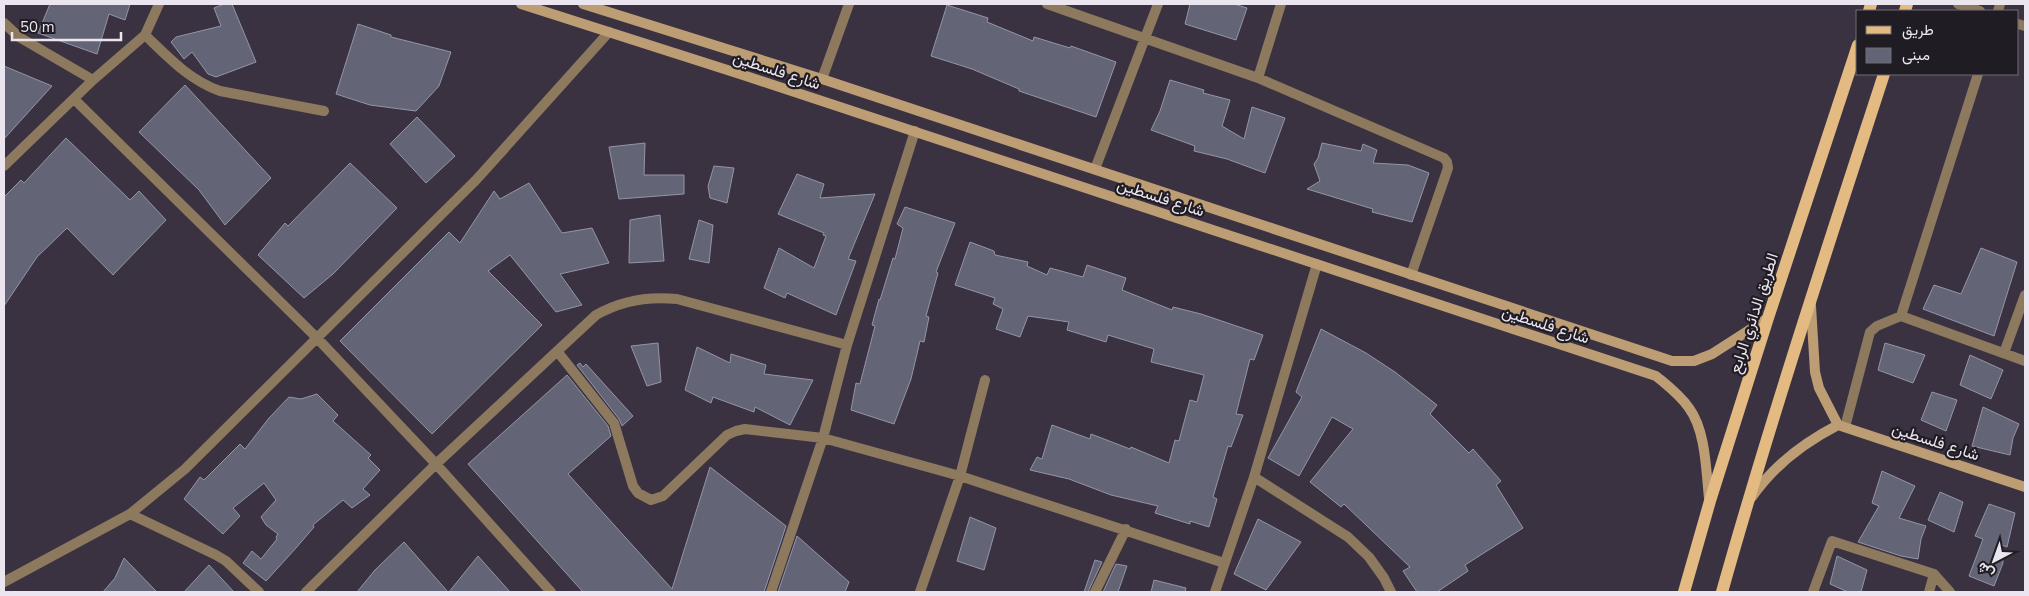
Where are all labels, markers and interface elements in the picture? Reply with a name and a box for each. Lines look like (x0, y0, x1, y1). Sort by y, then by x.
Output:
scale bar (12, 10, 121, 42)
legend (1856, 10, 2019, 75)
text: 50 m (20, 17, 55, 37)
text: طريق (1902, 20, 1934, 40)
text: مبنى (1902, 45, 1930, 65)
street label: شارع فلسطين (730, 46, 823, 95)
street label: شارع فلسطين (1114, 173, 1207, 222)
street label: الطريق الدائري الرابع (1724, 250, 1786, 377)
street label: شارع فلسطين (1499, 300, 1592, 349)
street label: شارع فلسطين (1889, 417, 1982, 466)
north arrow (1969, 536, 2019, 586)
text: ش (1973, 558, 1998, 583)

